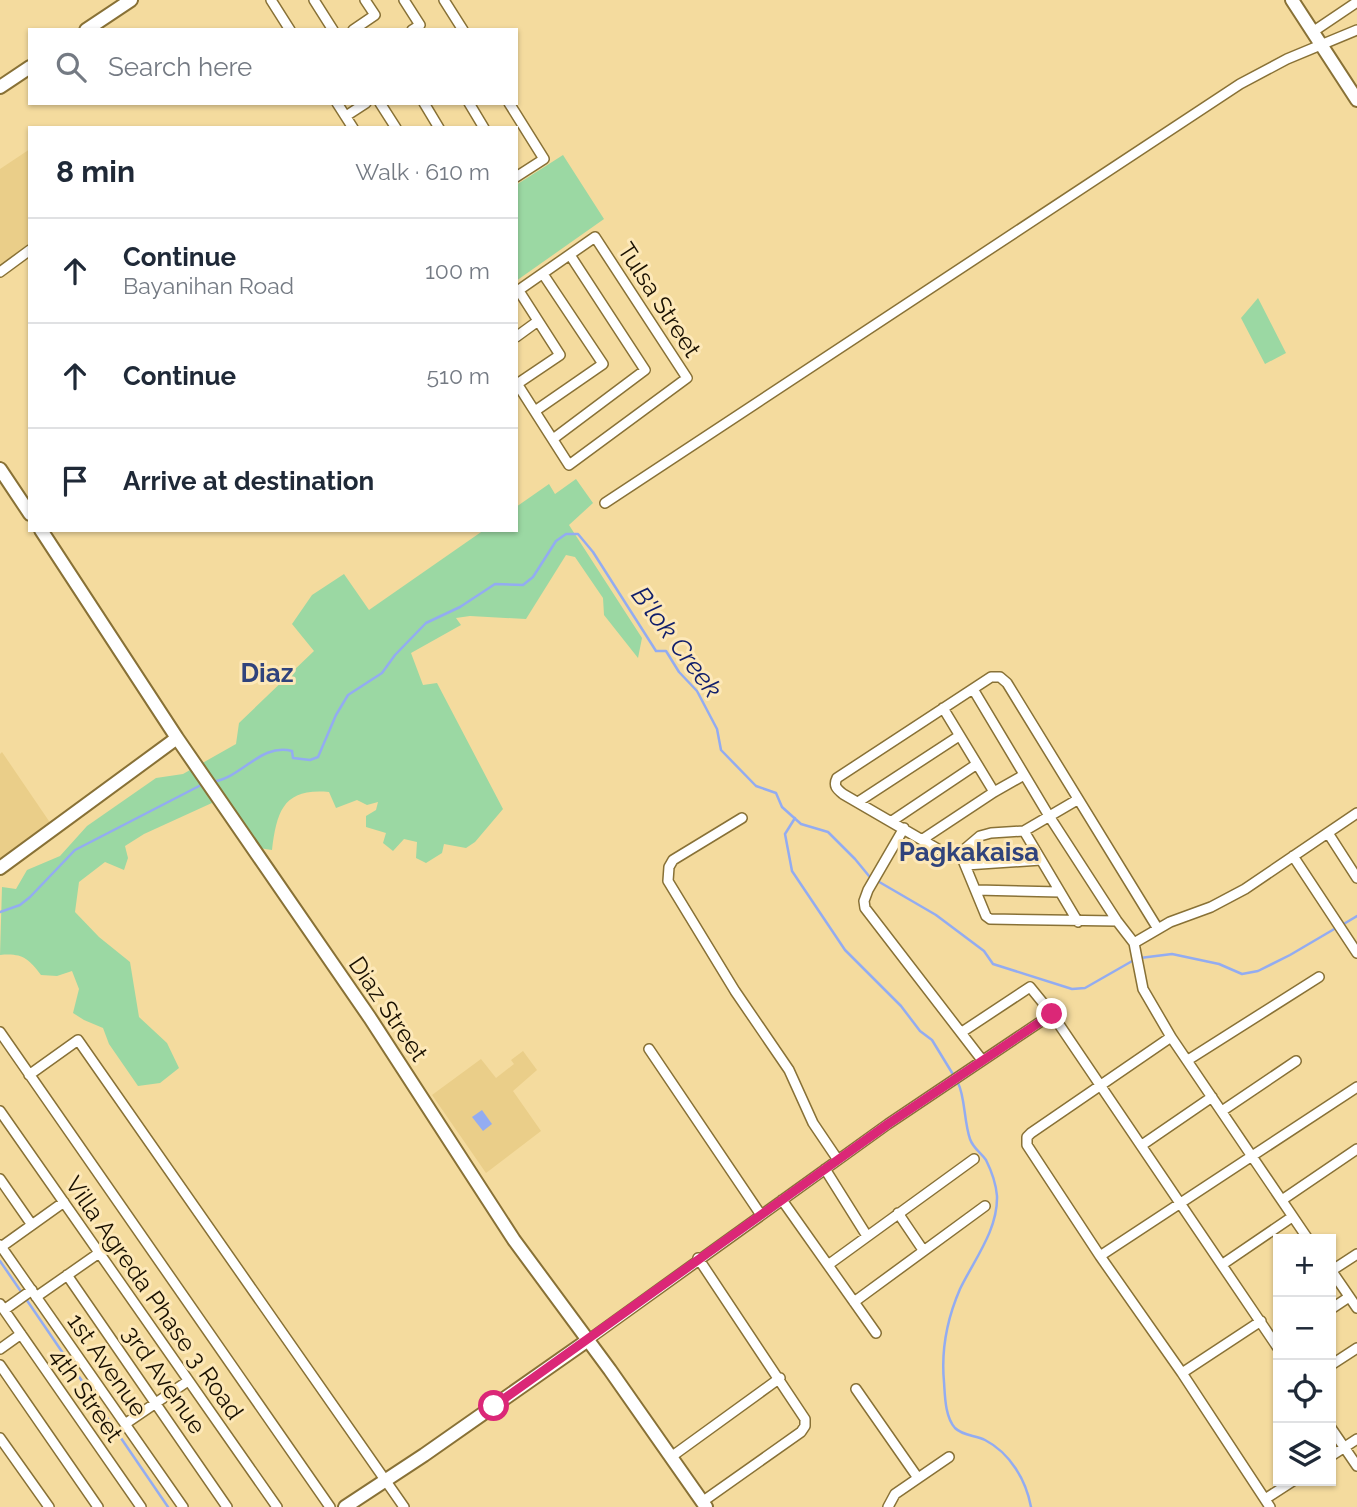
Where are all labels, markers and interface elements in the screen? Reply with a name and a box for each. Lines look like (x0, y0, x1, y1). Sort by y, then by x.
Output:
search box (28, 28, 518, 105)
icon: search (52, 48, 90, 86)
text: Search here (108, 52, 252, 82)
text: 8 min (56, 154, 135, 189)
text: Walk · 610 m (355, 158, 490, 185)
street label: Tulsa Street (612, 237, 707, 362)
text: Continue (123, 242, 236, 272)
icon: ahead (56, 252, 94, 290)
text: 100 m (425, 257, 490, 284)
text: Bayanihan Road (123, 272, 294, 299)
icon: ahead (56, 357, 94, 395)
text: Continue (123, 361, 236, 391)
text: 510 m (427, 362, 490, 389)
icon: arrive (56, 462, 94, 500)
text: Arrive at destination (123, 466, 374, 496)
water label: B'lok Creek (626, 581, 728, 703)
district label: Diaz (241, 658, 294, 688)
district label: Pagkakaisa (899, 837, 1039, 867)
street label: Diaz Street (343, 951, 434, 1067)
route end (1036, 998, 1067, 1029)
street label: Villa Agreda Phase 3 Road (59, 1170, 250, 1425)
map controls (1273, 1234, 1336, 1486)
button: + (1273, 1234, 1336, 1297)
button: − (1273, 1297, 1336, 1360)
street label: 1st Avenue (61, 1307, 154, 1422)
street label: 3rd Avenue (117, 1320, 212, 1439)
street label: 4th Street (44, 1342, 129, 1447)
button: locate (1273, 1360, 1336, 1423)
route start (478, 1390, 509, 1421)
button: layers (1273, 1423, 1336, 1486)

